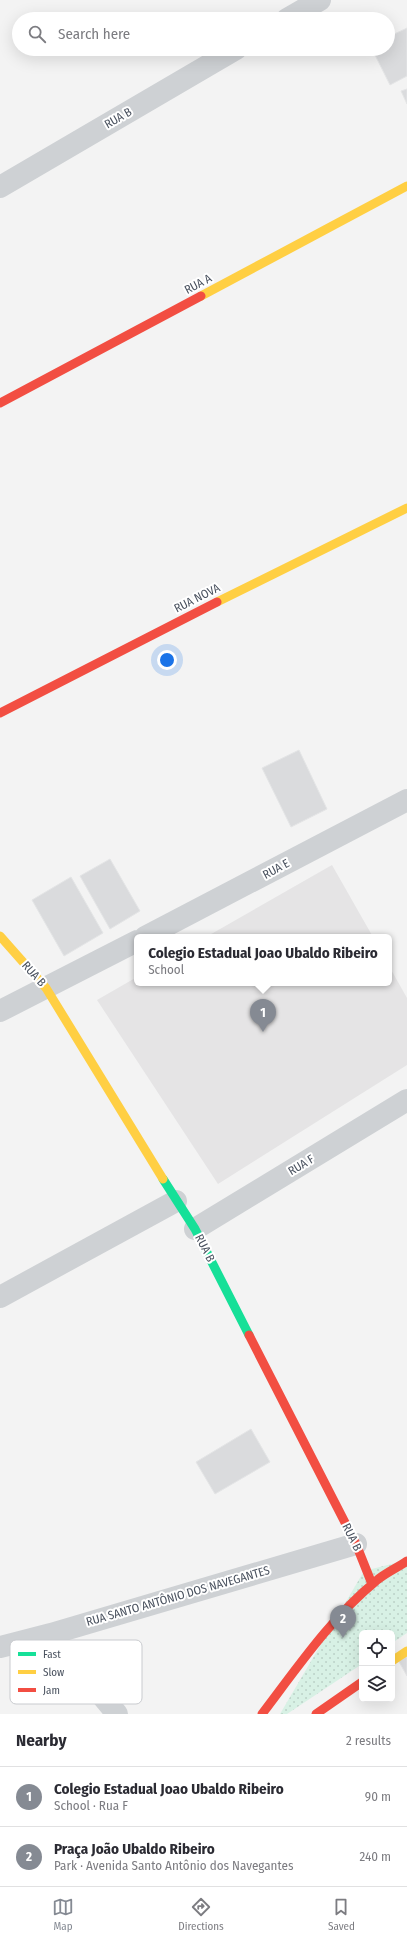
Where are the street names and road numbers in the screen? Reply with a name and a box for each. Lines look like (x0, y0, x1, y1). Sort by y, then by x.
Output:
street label: RUA B (102, 104, 134, 131)
street label: RUA A (182, 271, 215, 297)
street label: RUA NOVA (172, 580, 223, 615)
street label: RUA E (260, 856, 292, 882)
street label: RUA B (19, 959, 49, 990)
street label: RUA F (285, 1151, 317, 1178)
street label: RUA B (192, 1232, 218, 1265)
street label: RUA B (339, 1521, 365, 1554)
street label: RUA SANTO ANTÔNIO DOS NAVEGANTES (84, 1562, 271, 1629)

